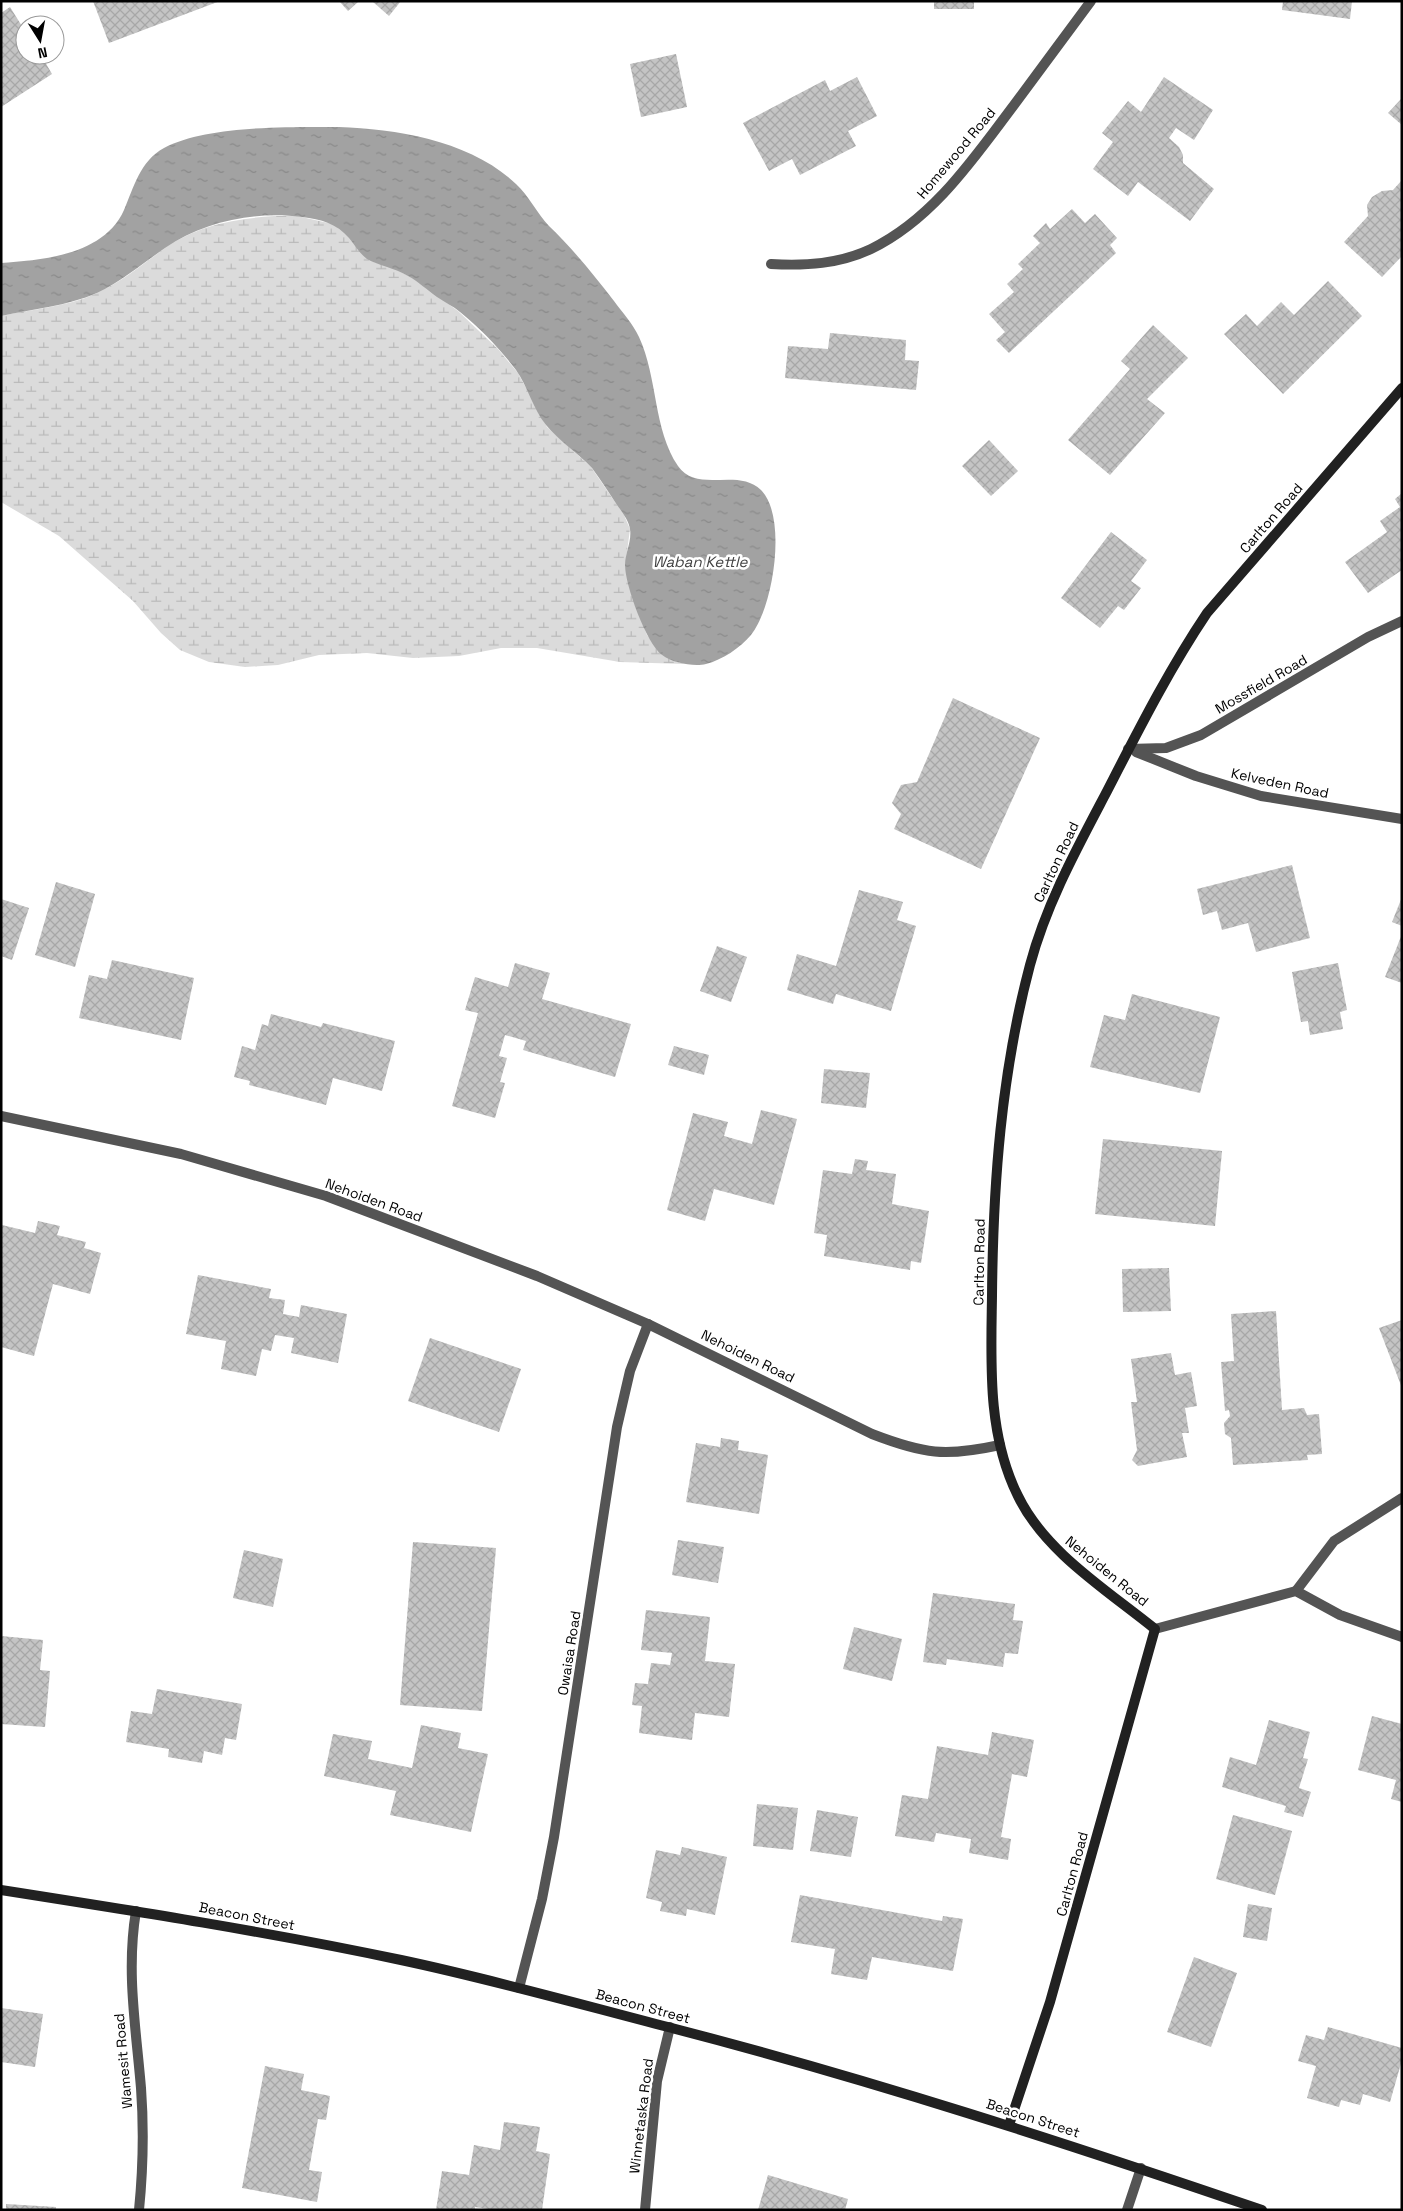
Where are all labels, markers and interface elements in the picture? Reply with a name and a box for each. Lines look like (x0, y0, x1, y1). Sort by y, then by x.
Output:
north arrow (15, 15, 65, 65)
text: N (36, 43, 49, 62)
street label: Homewood Road (913, 104, 999, 202)
street label: Carlton Road (1236, 479, 1306, 557)
water label: Waban Kettle (653, 552, 749, 571)
street label: Mossfield Road (1212, 650, 1310, 718)
street label: Kelveden Road (1230, 764, 1330, 802)
street label: Carlton Road (1029, 819, 1083, 905)
street label: Nehoiden Road (323, 1174, 425, 1226)
street label: Carlton Road (969, 1218, 989, 1306)
street label: Nehoiden Road (698, 1326, 798, 1386)
street label: Nehoiden Road (1062, 1532, 1152, 1610)
street label: Owaisa Road (553, 1609, 585, 1697)
street label: Carlton Road (1052, 1830, 1092, 1918)
street label: Beacon Street (197, 1898, 297, 1934)
street label: Beacon Street (594, 1985, 692, 2027)
street label: Wamesit Road (110, 2013, 136, 2109)
street label: Winnetaska Road (625, 2057, 657, 2175)
street label: Beacon Street (984, 2094, 1082, 2142)

